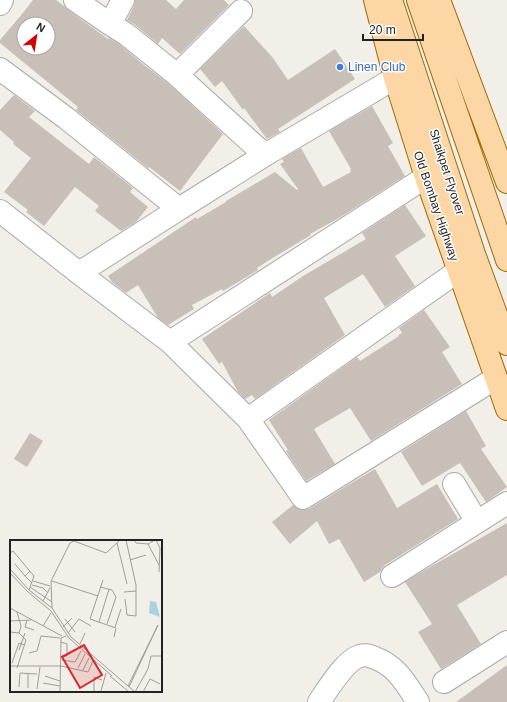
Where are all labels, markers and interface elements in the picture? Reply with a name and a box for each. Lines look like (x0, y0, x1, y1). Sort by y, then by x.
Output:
north arrow (16, 16, 56, 56)
scale bar (363, 16, 423, 42)
text: N (35, 20, 47, 35)
text: 20 m (369, 23, 396, 37)
place label: Linen Club (348, 60, 406, 74)
marker: Linen Club (335, 62, 345, 72)
street label: Shaikpet Flyover (427, 127, 467, 217)
street label: Old Bombay Highway (411, 149, 461, 263)
inset map (10, 540, 162, 692)

